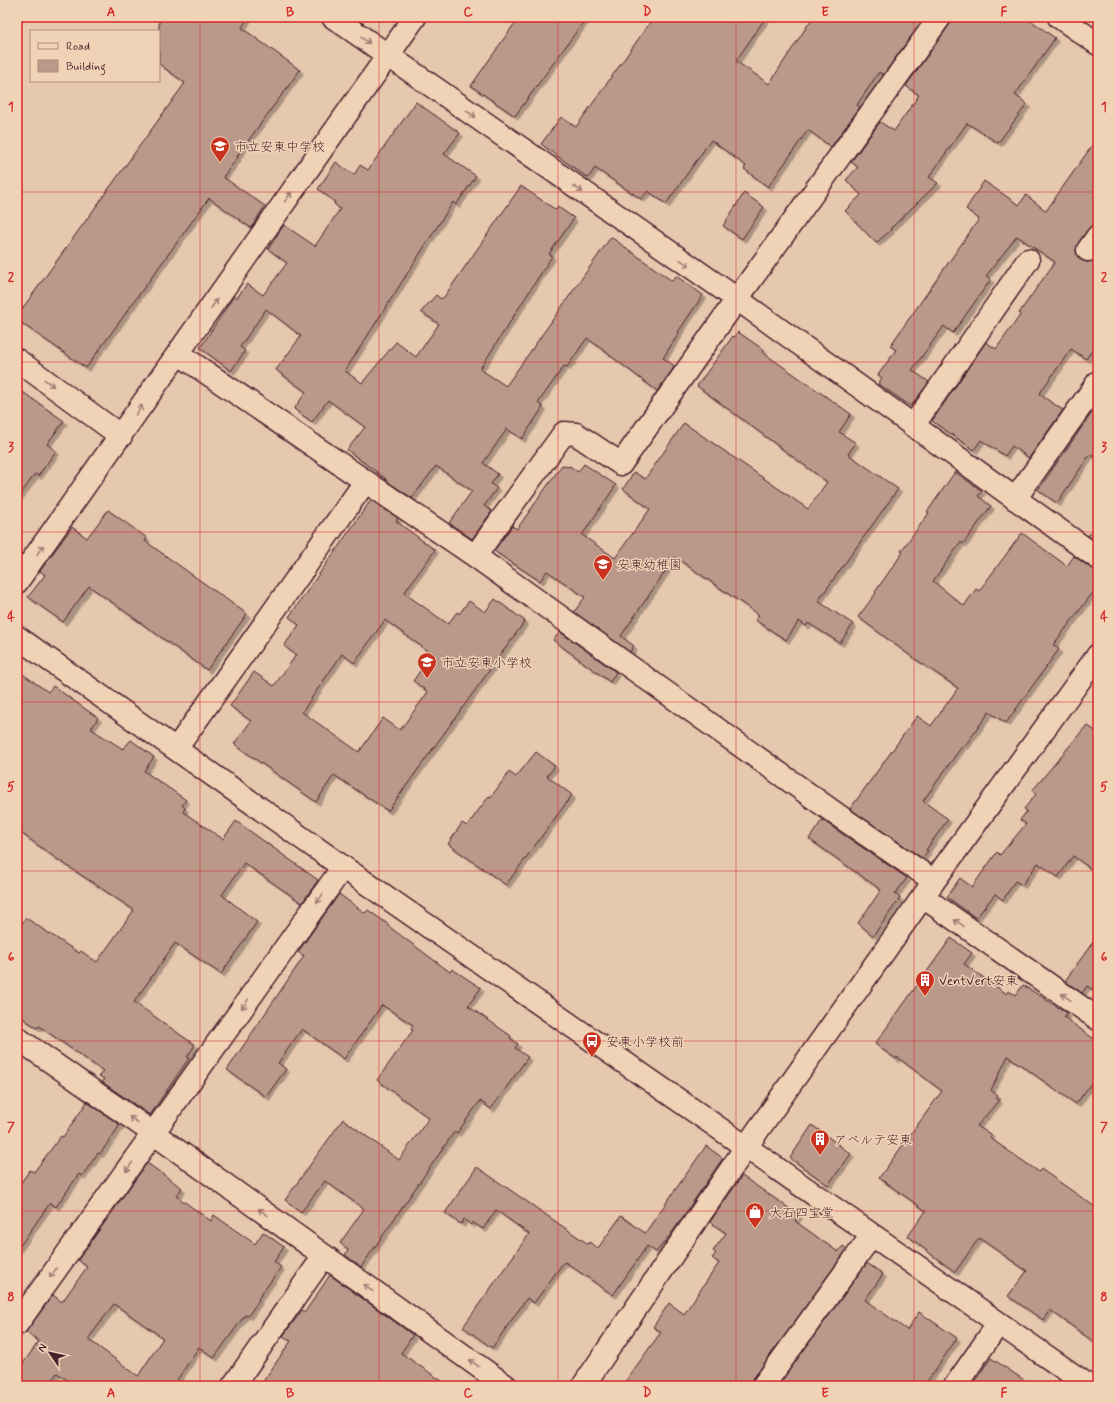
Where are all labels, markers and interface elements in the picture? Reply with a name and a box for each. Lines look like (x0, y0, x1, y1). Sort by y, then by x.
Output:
text: A (107, 4, 115, 21)
text: B (286, 4, 295, 21)
text: C (463, 4, 473, 21)
text: D (643, 4, 652, 21)
text: E (821, 4, 829, 21)
text: F (1001, 4, 1008, 21)
legend (30, 30, 160, 82)
one-way arrow (359, 36, 370, 44)
text: Road (66, 39, 90, 55)
text: Building (66, 59, 106, 76)
text: 1 (8, 99, 14, 116)
text: 1 (1101, 99, 1107, 116)
one-way arrow (466, 110, 477, 118)
school or university icon: 市立安東中学校 (209, 135, 231, 163)
place label: 市立安東中学校 (234, 139, 325, 156)
one-way arrow (572, 185, 583, 193)
one-way arrow (284, 192, 292, 203)
one-way arrow (679, 259, 690, 267)
text: 2 (8, 269, 15, 286)
text: 2 (1101, 269, 1108, 286)
one-way arrow (210, 298, 218, 309)
one-way arrow (43, 378, 54, 387)
one-way arrow (135, 405, 143, 416)
text: 3 (8, 439, 14, 456)
text: 3 (1101, 439, 1107, 456)
one-way arrow (36, 545, 44, 556)
school or university icon: 安東幼稚園 (592, 553, 614, 581)
place label: 安東幼稚園 (617, 557, 682, 574)
text: 4 (7, 609, 15, 626)
text: 4 (1100, 609, 1108, 626)
school or university icon: 市立安東小学校 (416, 651, 438, 679)
place label: 市立安東小学校 (441, 655, 532, 672)
text: 5 (7, 779, 15, 796)
text: 5 (1100, 779, 1108, 796)
one-way arrow (316, 893, 324, 904)
one-way arrow (954, 919, 965, 927)
text: 6 (8, 949, 15, 966)
text: 6 (1101, 949, 1108, 966)
building icon: VentVert安東 (914, 969, 936, 997)
place label: VentVert安東 (939, 973, 1018, 990)
one-way arrow (1061, 993, 1072, 1001)
one-way arrow (241, 999, 249, 1010)
bus stop icon: 安東小学校前 (581, 1030, 603, 1058)
place label: 安東小学校前 (606, 1034, 684, 1051)
one-way arrow (129, 1116, 140, 1124)
text: 7 (7, 1119, 15, 1136)
text: 7 (1100, 1119, 1108, 1136)
building icon: アベルテ安東 (809, 1128, 831, 1156)
place label: アベルテ安東 (834, 1132, 912, 1149)
one-way arrow (125, 1161, 133, 1172)
shop icon: 大石四宝堂 (744, 1201, 766, 1229)
place label: 大石四宝堂 (769, 1205, 834, 1222)
one-way arrow (257, 1208, 268, 1216)
one-way arrow (49, 1267, 57, 1278)
one-way arrow (363, 1283, 374, 1292)
text: 8 (7, 1289, 15, 1306)
text: 8 (1100, 1289, 1108, 1306)
north arrow (30, 1333, 70, 1373)
text: N (35, 1341, 50, 1355)
one-way arrow (469, 1359, 480, 1367)
text: A (107, 1385, 115, 1402)
text: B (286, 1385, 295, 1402)
text: C (463, 1385, 473, 1402)
text: D (643, 1385, 652, 1402)
text: E (821, 1385, 829, 1402)
text: F (1001, 1385, 1008, 1402)

